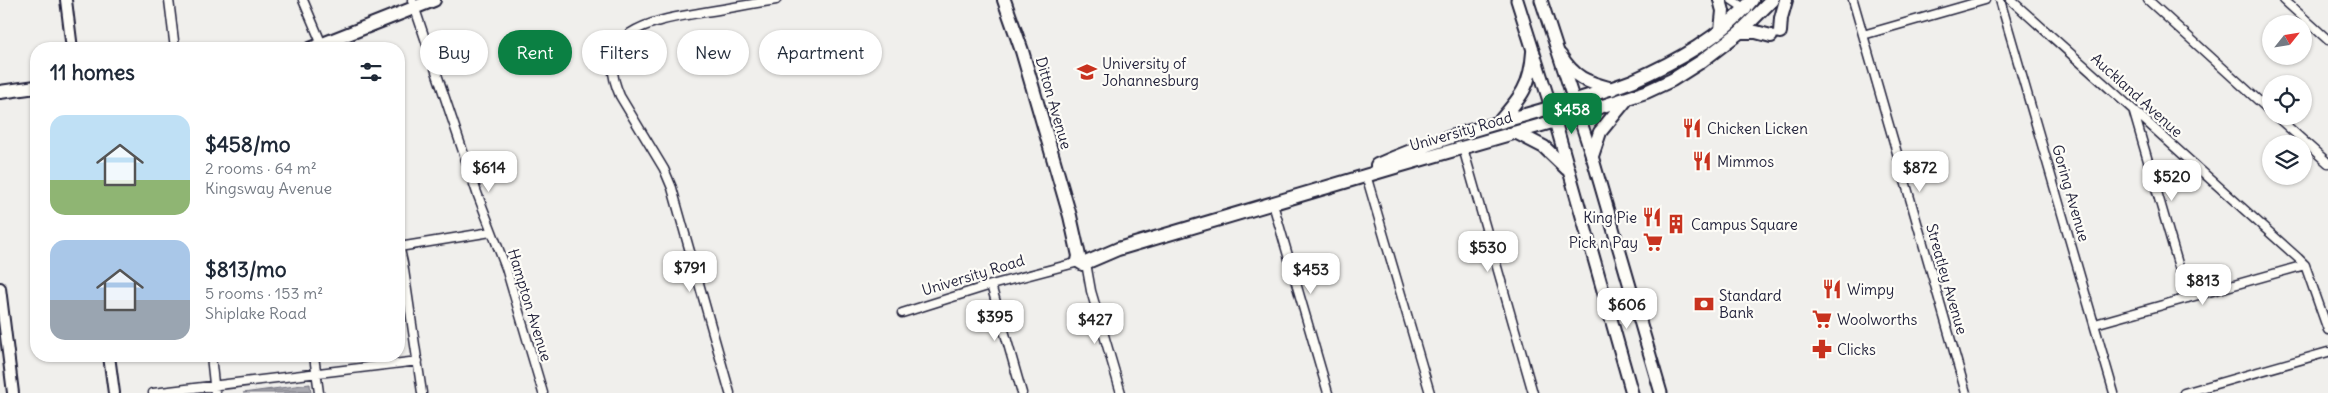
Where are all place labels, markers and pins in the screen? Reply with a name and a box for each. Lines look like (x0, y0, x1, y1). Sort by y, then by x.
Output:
place label: University of Johannesburg (1102, 54, 1199, 90)
school or university icon: University of Johannesburg (1076, 61, 1098, 83)
pin: $458 (1542, 92, 1602, 135)
restaurant icon: Chicken Licken (1681, 117, 1703, 139)
place label: Chicken Licken (1707, 119, 1808, 138)
pin: $614 (459, 150, 519, 193)
restaurant icon: Mimmos (1691, 150, 1713, 172)
pin: $872 (1890, 150, 1950, 193)
place label: Mimmos (1717, 152, 1774, 171)
pin: $520 (2142, 160, 2202, 202)
restaurant icon: King Pie (1641, 206, 1663, 228)
place label: King Pie (1583, 208, 1637, 227)
building icon: Campus Square (1665, 213, 1687, 235)
place label: Campus Square (1691, 215, 1798, 234)
pin: $530 (1458, 230, 1518, 273)
supermarket icon: Pick n Pay (1642, 231, 1664, 253)
place label: Pick n Pay (1569, 233, 1638, 252)
pin: $791 (660, 250, 720, 293)
pin: $453 (1281, 252, 1341, 295)
pin: $813 (2173, 264, 2233, 306)
restaurant icon: Wimpy (1821, 278, 1843, 300)
place label: Wimpy (1847, 280, 1894, 299)
place label: Standard Bank (1719, 286, 1782, 322)
pin: $606 (1597, 288, 1657, 330)
bank icon: Standard Bank (1693, 293, 1715, 315)
pin: $395 (965, 300, 1025, 342)
pin: $427 (1065, 302, 1125, 345)
supermarket icon: Woolworths (1811, 308, 1833, 330)
place label: Woolworths (1837, 310, 1917, 329)
pharmacy icon: Clicks (1811, 338, 1833, 360)
place label: Clicks (1837, 340, 1876, 359)

